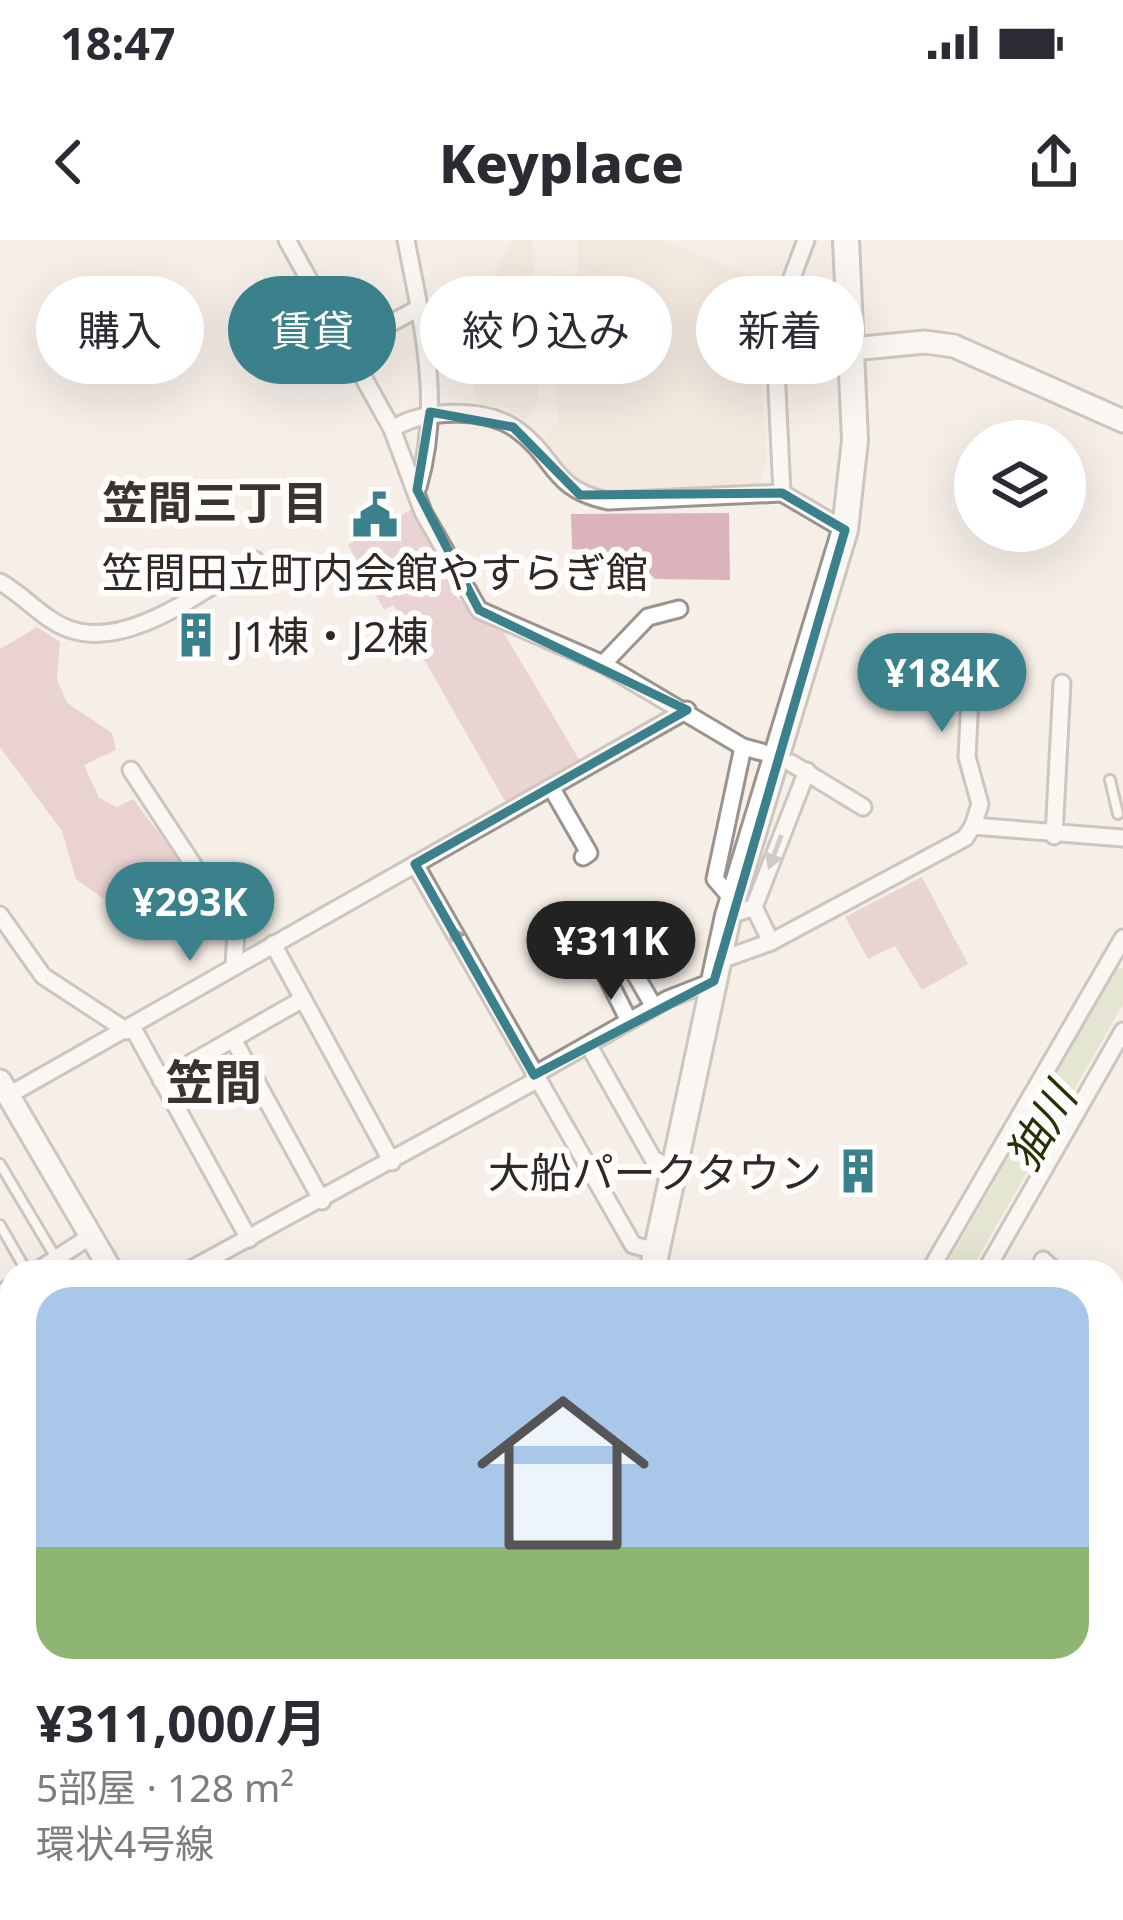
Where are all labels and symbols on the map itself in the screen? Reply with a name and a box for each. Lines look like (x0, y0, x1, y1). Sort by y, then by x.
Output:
district label: 笠間三丁目 (102, 471, 328, 532)
public building icon: 笠間田立町内会館やすらぎ館 (350, 490, 400, 540)
place label: 笠間田立町内会館やすらぎ館 (102, 543, 648, 600)
place label: J1棟・J2棟 (228, 607, 429, 664)
building icon: J1棟・J2棟 (171, 610, 221, 660)
pin: ¥184K (858, 633, 1026, 735)
one-way arrow (765, 834, 784, 870)
pin: ¥293K (106, 862, 274, 964)
pin: ¥311K (527, 901, 695, 1003)
one-way arrow (449, 925, 470, 958)
district label: 笠間 (166, 1049, 262, 1114)
water label: 㹨川 (991, 1068, 1091, 1180)
place label: 大船パークタウン (488, 1143, 822, 1200)
building icon: 大船パークタウン (833, 1146, 883, 1196)

